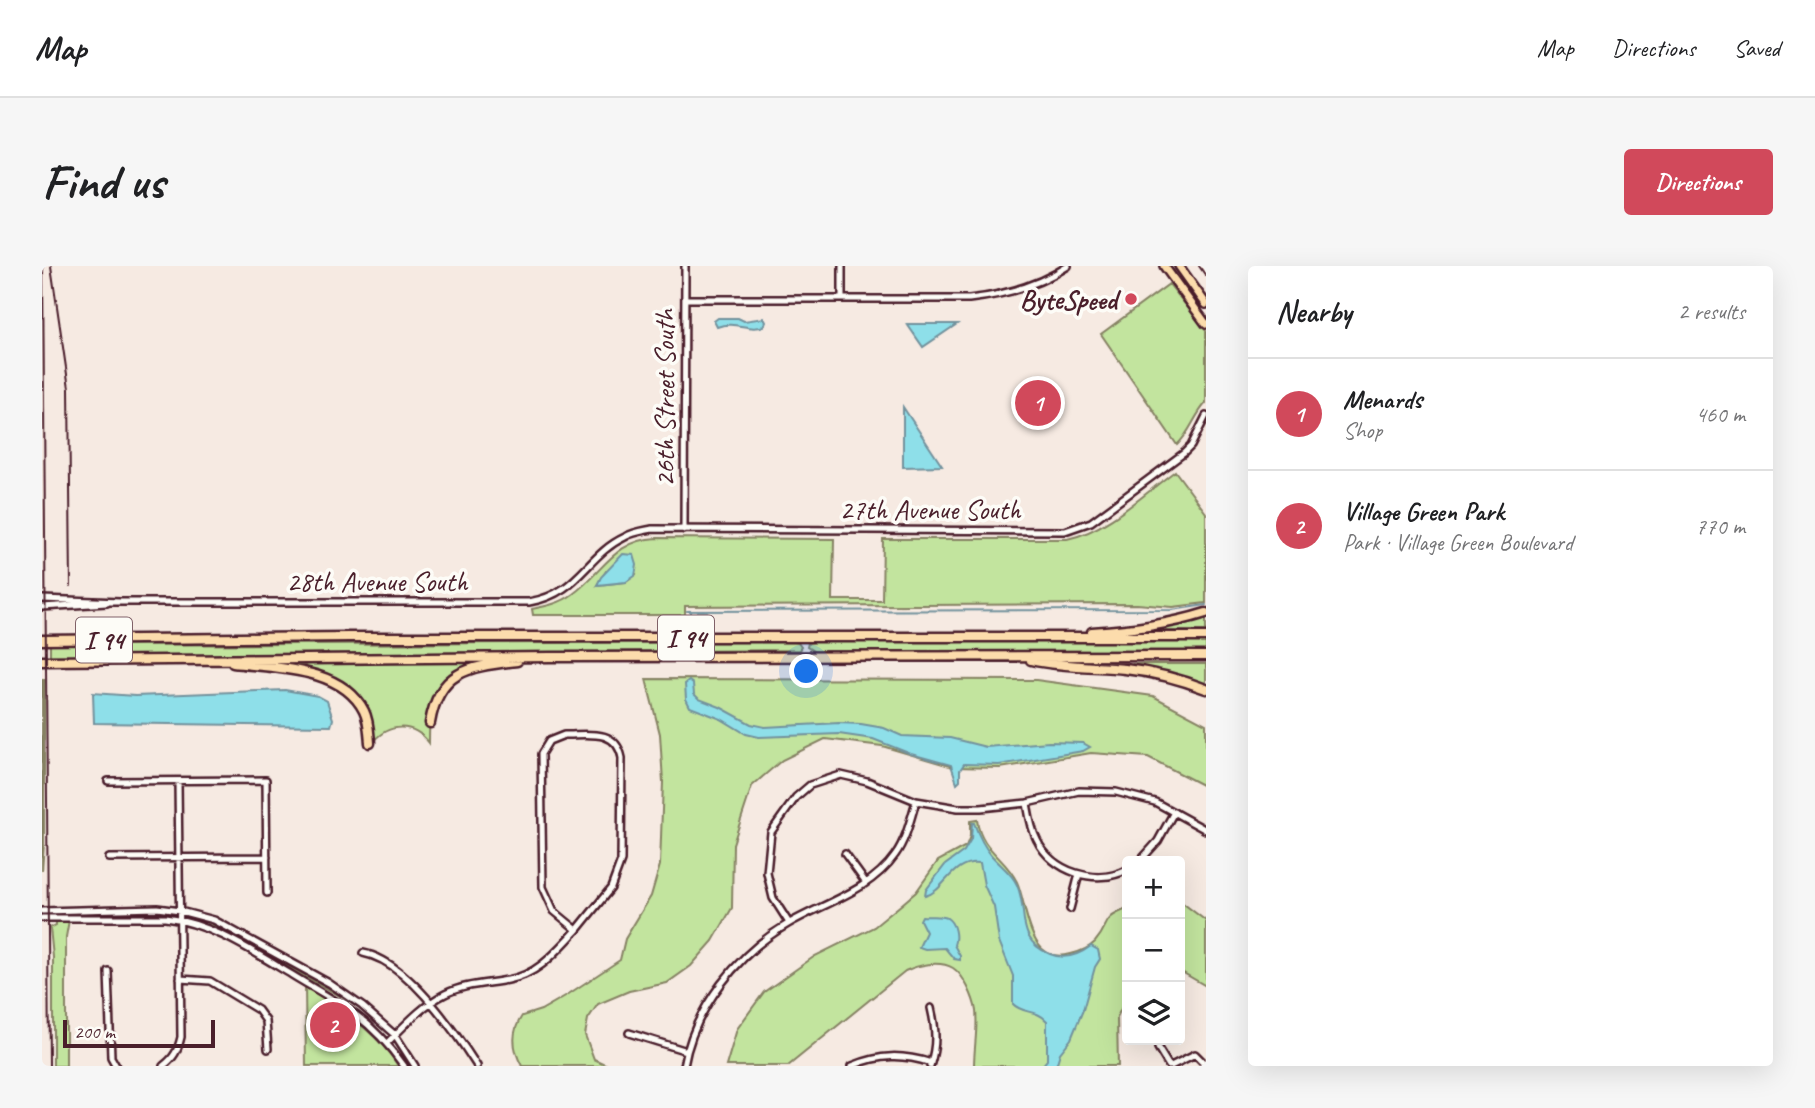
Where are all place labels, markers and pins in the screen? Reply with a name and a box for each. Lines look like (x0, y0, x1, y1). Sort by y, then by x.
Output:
place label: ByteSpeed (1020, 282, 1122, 317)
marker: ByteSpeed (1123, 291, 1139, 307)
pin: 1 (1015, 377, 1061, 429)
pin: 2 (310, 999, 356, 1051)

